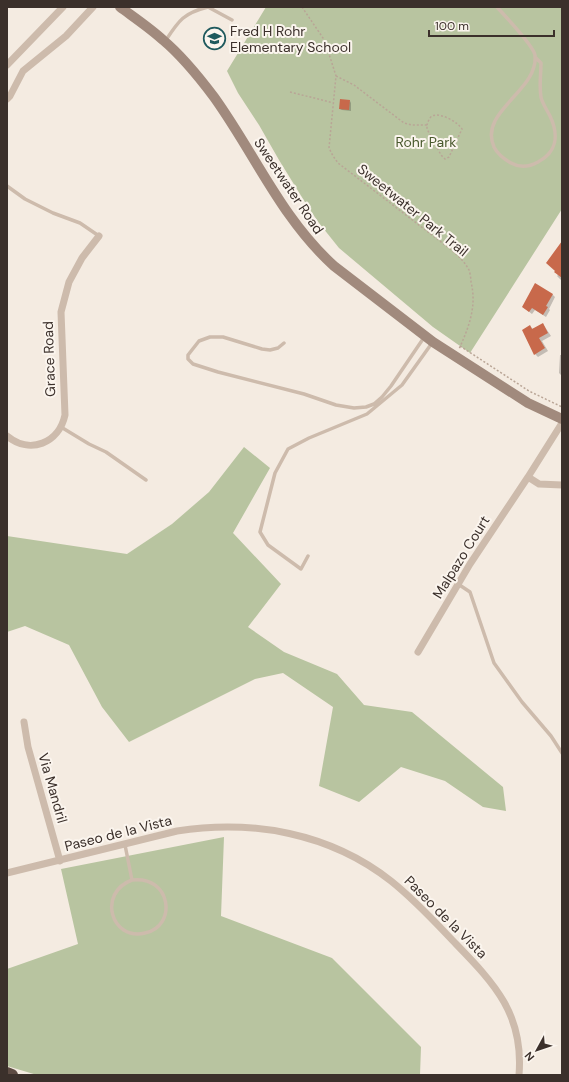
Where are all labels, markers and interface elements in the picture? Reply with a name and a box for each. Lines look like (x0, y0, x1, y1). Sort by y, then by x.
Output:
scale bar (429, 12, 554, 38)
text: 100 m (435, 18, 469, 34)
place label: Fred H Rohr Elementary School (230, 22, 351, 56)
school or university icon: Fred H Rohr Elementary School (202, 26, 228, 52)
park label: Rohr Park (396, 133, 456, 151)
street label: Sweetwater Road (250, 134, 328, 238)
street label: Sweetwater Park Trail (354, 160, 472, 260)
street label: Grace Road (39, 321, 59, 397)
street label: Malpazo Court (428, 512, 494, 602)
street label: Via Mandril (34, 751, 72, 825)
street label: Paseo de la Vista (63, 811, 173, 855)
street label: Paseo de la Vista (401, 872, 491, 962)
north arrow (517, 1030, 557, 1070)
text: N (521, 1049, 537, 1064)

